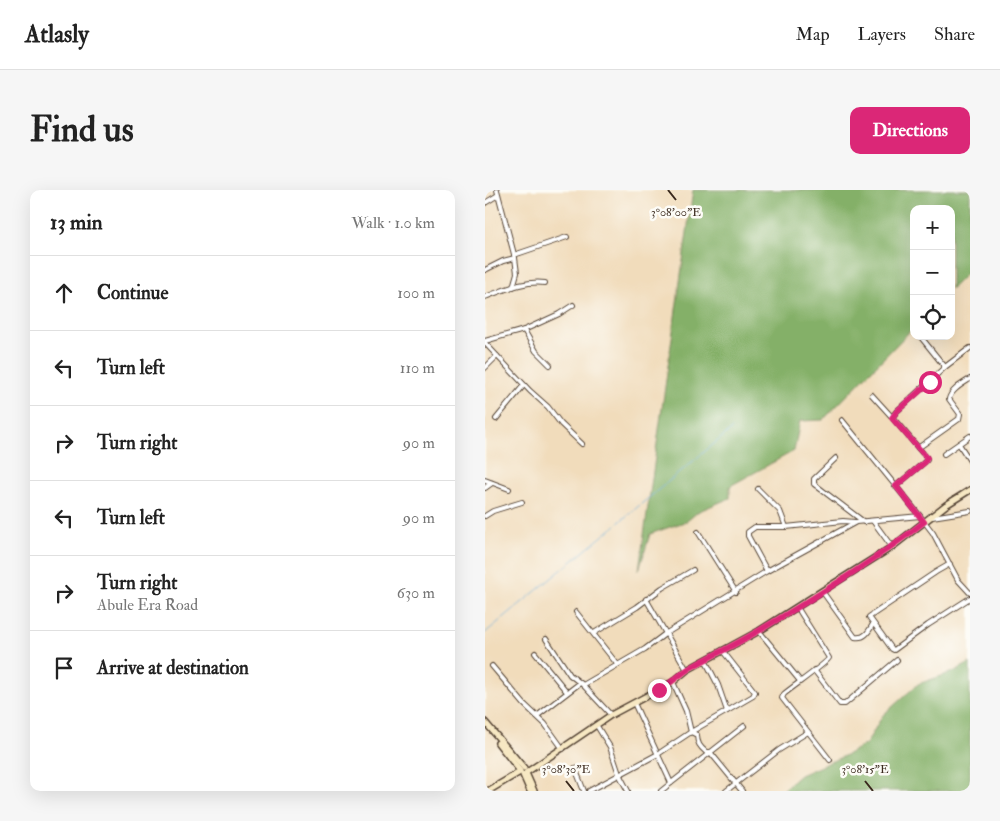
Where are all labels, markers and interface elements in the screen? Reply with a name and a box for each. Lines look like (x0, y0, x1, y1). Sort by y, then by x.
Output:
text: Atlasly (25, 19, 89, 50)
text: Map (796, 23, 830, 46)
text: Layers (858, 23, 906, 46)
text: Share (934, 23, 975, 46)
button: Directions (850, 107, 970, 154)
text: Find us (30, 108, 134, 152)
text: 3°08'00"E (651, 205, 701, 220)
map controls (910, 205, 955, 340)
button: + (910, 205, 955, 250)
text: 13 min (50, 209, 103, 236)
text: Walk · 1.0 km (351, 213, 435, 233)
button: − (910, 250, 955, 295)
icon: ahead (50, 279, 78, 307)
text: Continue (97, 281, 168, 305)
text: 100 m (397, 283, 435, 303)
button: locate (910, 295, 955, 340)
icon: left (50, 354, 78, 382)
text: Turn left (97, 356, 165, 380)
text: 110 m (400, 358, 435, 378)
route start (919, 371, 942, 394)
icon: right (50, 429, 78, 457)
text: Turn right (97, 431, 177, 455)
text: 90 m (403, 433, 435, 453)
icon: left (50, 504, 78, 532)
text: Turn left (97, 506, 165, 530)
text: 90 m (403, 508, 435, 528)
text: Turn right (97, 571, 177, 595)
icon: right (50, 579, 78, 607)
text: 630 m (397, 583, 435, 603)
text: Abule Era Road (97, 595, 198, 615)
icon: arrive (50, 654, 78, 682)
text: Arrive at destination (97, 656, 249, 680)
route end (648, 679, 671, 702)
text: 3°08'30"E (542, 762, 591, 777)
text: 3°08'15"E (841, 762, 889, 777)

